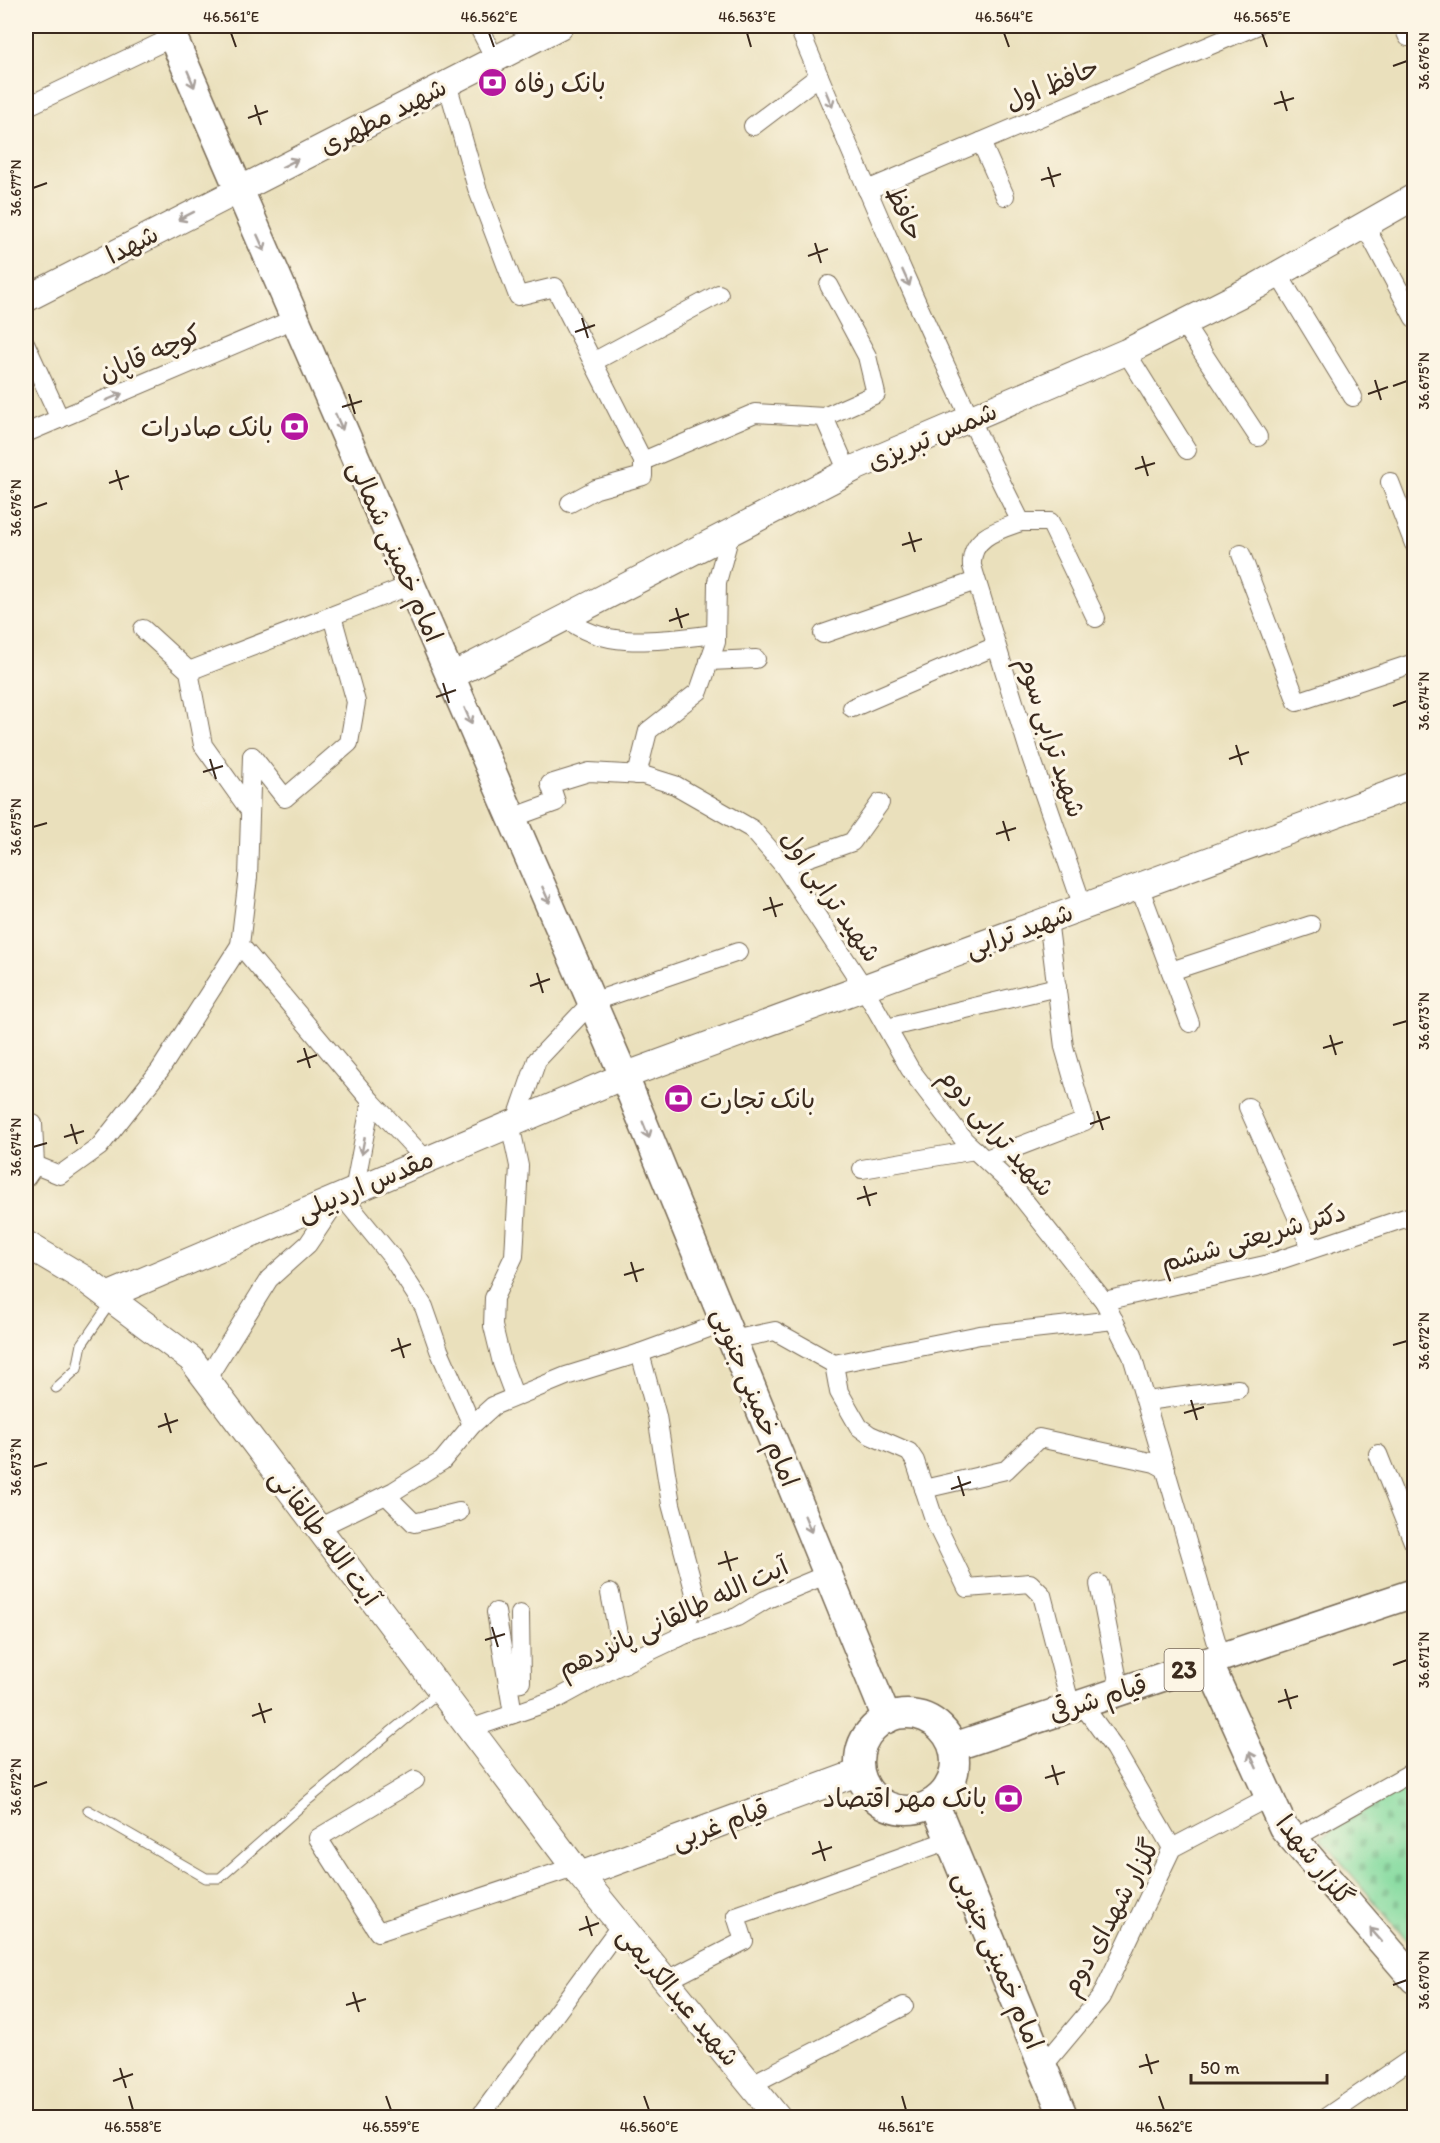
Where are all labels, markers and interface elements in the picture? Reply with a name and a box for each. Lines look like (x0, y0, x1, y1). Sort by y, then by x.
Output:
text: 46.561°E (203, 8, 259, 26)
text: 46.562°E (460, 8, 518, 26)
text: 46.563°E (718, 8, 776, 26)
text: 46.564°E (975, 8, 1033, 26)
text: 46.565°E (1233, 8, 1291, 26)
text: 36.676°N (1415, 32, 1433, 90)
street label: حافظ اول (1000, 50, 1104, 118)
bank icon: بانک رفاه (477, 67, 509, 99)
place label: بانک رفاه (514, 67, 606, 99)
one-way arrow (186, 70, 197, 88)
street label: شهید مطهری (314, 70, 452, 162)
one-way arrow (824, 90, 835, 108)
one-way arrow (281, 157, 298, 169)
text: 36.677°N (7, 159, 25, 217)
street label: حافظ (879, 180, 931, 246)
one-way arrow (177, 211, 195, 223)
street label: شهدا (100, 217, 164, 271)
one-way arrow (256, 234, 268, 252)
one-way arrow (901, 268, 912, 286)
street label: کوچه قاپان (94, 317, 207, 390)
text: 36.675°N (1415, 352, 1433, 410)
one-way arrow (105, 390, 123, 402)
street label: شمس تبریزی (862, 394, 1002, 478)
place label: بانک صادرات (141, 411, 273, 443)
bank icon: بانک صادرات (278, 411, 310, 443)
one-way arrow (335, 413, 346, 431)
street label: امام خمینی شمالی (338, 455, 450, 649)
text: 36.676°N (7, 479, 25, 537)
street label: شهید ترابی سوم (1007, 652, 1093, 823)
text: 36.674°N (1415, 672, 1433, 730)
one-way arrow (462, 707, 474, 725)
text: 36.675°N (7, 798, 25, 856)
street label: شهید ترابی اول (773, 824, 888, 969)
one-way arrow (541, 886, 552, 904)
street label: شهید ترابی (961, 896, 1078, 965)
text: 36.673°N (1415, 992, 1433, 1050)
street label: شهید ترابی دوم (929, 1061, 1062, 1206)
bank icon: بانک تجارت (663, 1083, 695, 1115)
place label: بانک تجارت (700, 1083, 815, 1115)
text: 36.674°N (7, 1118, 25, 1176)
one-way arrow (641, 1120, 652, 1138)
one-way arrow (357, 1136, 368, 1155)
street label: مقدس اردبیلی (292, 1142, 439, 1229)
street label: دکتر شریعتی ششم (1157, 1195, 1350, 1283)
street label: امام خمینی جنوبی (702, 1303, 807, 1493)
text: 36.672°N (1415, 1312, 1433, 1370)
text: 36.673°N (7, 1438, 25, 1496)
street label: آیت الله طالقانی (262, 1462, 388, 1614)
one-way arrow (803, 1514, 814, 1533)
street label: آیت الله طالقانی پانزدهم (553, 1549, 796, 1688)
text: 36.671°N (1415, 1632, 1433, 1688)
road number: 23 (1164, 1649, 1204, 1691)
street label: قیام شرقی (1045, 1667, 1152, 1733)
one-way arrow (1246, 1752, 1258, 1770)
text: 36.672°N (7, 1758, 25, 1816)
place label: بانک مهر اقتصاد (823, 1782, 987, 1814)
bank icon: بانک مهر اقتصاد (992, 1782, 1024, 1814)
street label: قیام غربی (667, 1792, 775, 1860)
street label: گلزار شهدا (1269, 1808, 1361, 1912)
street label: گلزار شهدای دوم (1054, 1833, 1170, 2003)
street label: امام خمینی جنوبی (943, 1866, 1051, 2056)
street label: شهید عبدالکریمی (610, 1919, 747, 2073)
one-way arrow (1369, 1928, 1383, 1943)
text: 36.670°N (1415, 1951, 1433, 2009)
scale bar (1191, 2047, 1328, 2085)
text: 50 m (1200, 2057, 1240, 2079)
text: 46.558°E (104, 2118, 162, 2136)
text: 46.559°E (363, 2118, 419, 2136)
text: 46.560°E (620, 2118, 678, 2136)
text: 46.561°E (878, 2118, 934, 2136)
text: 46.562°E (1135, 2118, 1193, 2136)

